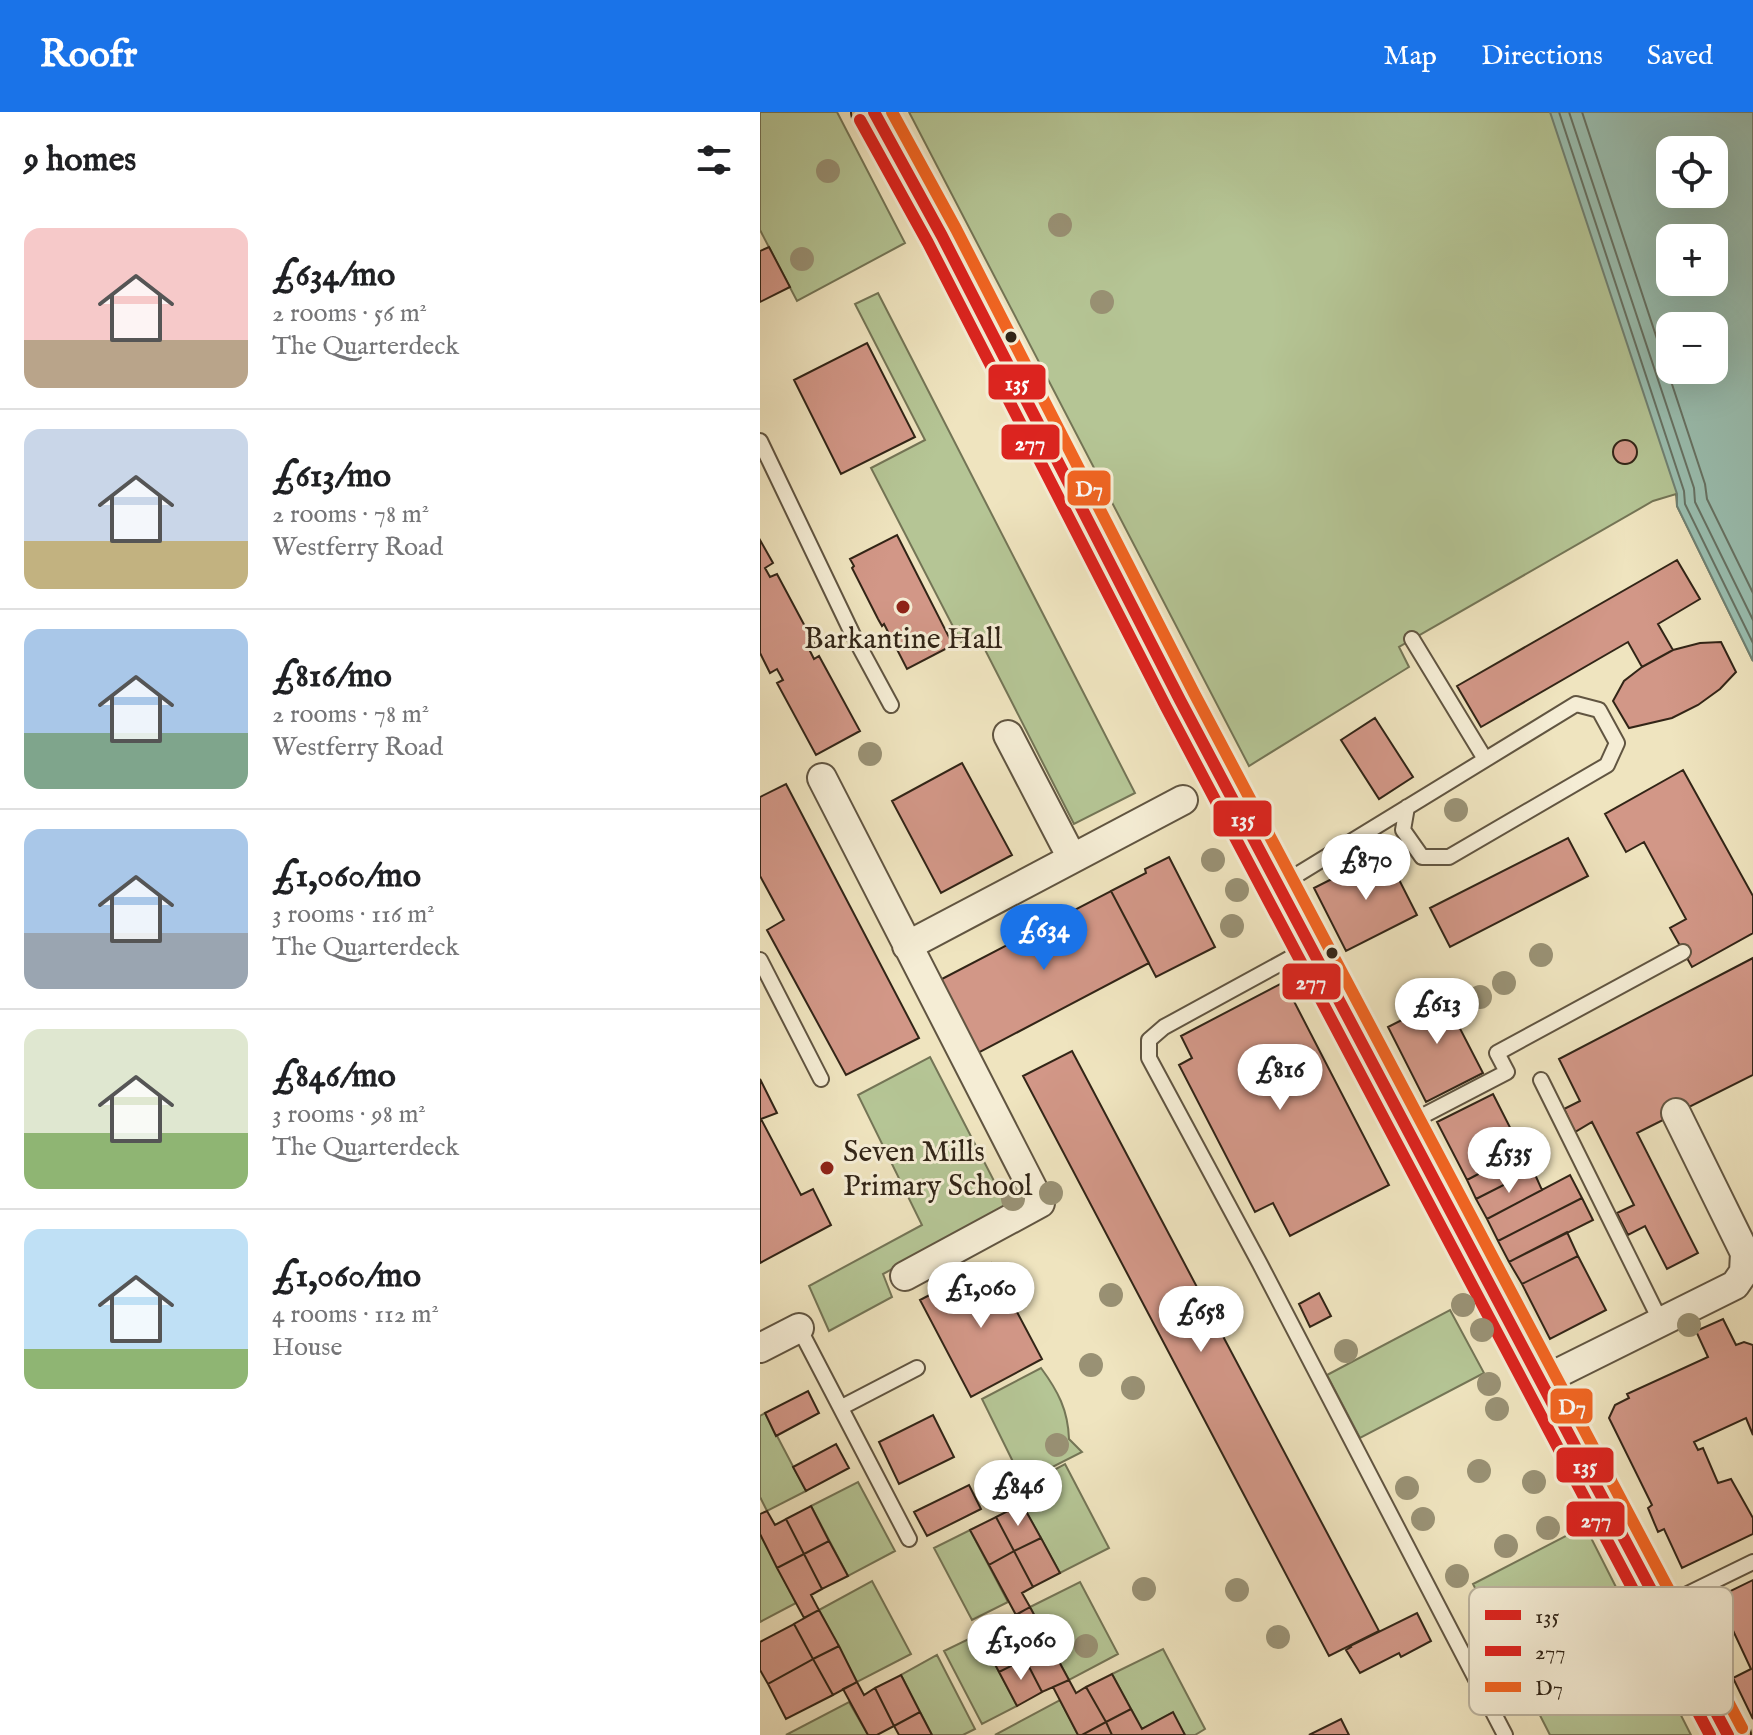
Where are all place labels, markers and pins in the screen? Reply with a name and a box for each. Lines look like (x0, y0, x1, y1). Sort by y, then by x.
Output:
unlabelled marker (1003, 329, 1019, 345)
marker: Barkantine Hall (894, 598, 912, 616)
place label: Barkantine Hall (804, 621, 1003, 659)
pin: £870 (1319, 834, 1413, 902)
pin: £634 (997, 904, 1091, 972)
unlabelled marker (1324, 945, 1340, 961)
pin: £613 (1390, 978, 1484, 1046)
pin: £816 (1233, 1044, 1327, 1112)
pin: £535 (1462, 1127, 1556, 1195)
place label: Seven Mills Primary School (843, 1134, 1033, 1206)
marker: Seven Mills Primary School (818, 1159, 836, 1177)
pin: £1,060 (916, 1262, 1046, 1330)
pin: £658 (1154, 1286, 1248, 1354)
pin: £846 (971, 1460, 1065, 1528)
pin: £1,060 (956, 1614, 1086, 1682)

